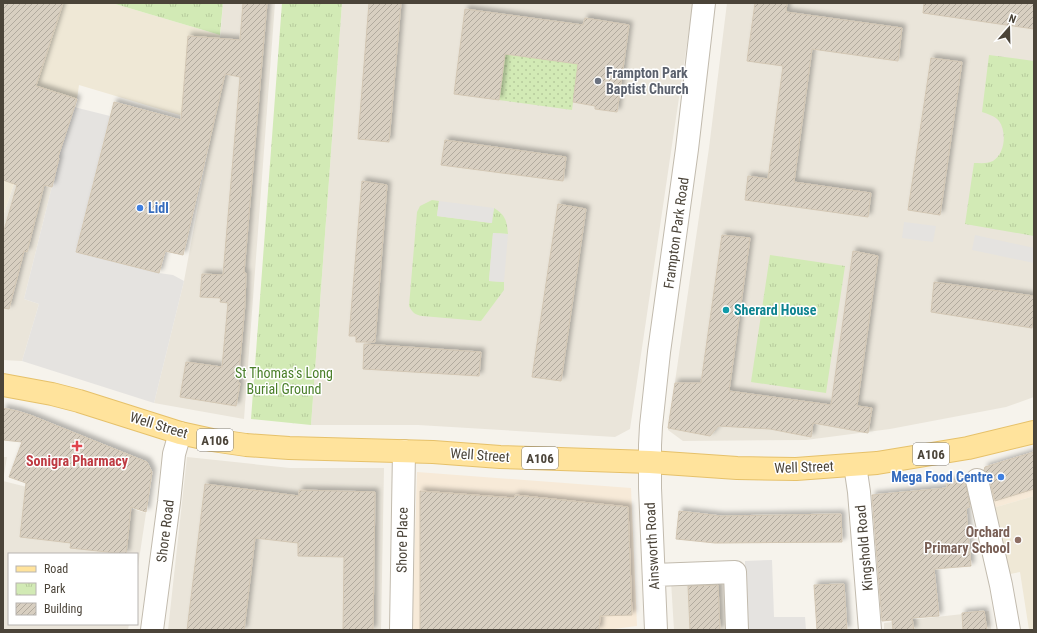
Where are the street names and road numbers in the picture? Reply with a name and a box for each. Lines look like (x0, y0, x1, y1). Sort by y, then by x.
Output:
street label: Frampton Park Road (660, 176, 692, 290)
street label: Well Street (128, 409, 190, 441)
road number: A106 (197, 429, 233, 451)
road number: A106 (913, 443, 949, 465)
street label: Well Street (450, 445, 510, 465)
road number: A106 (522, 447, 558, 469)
street label: Well Street (774, 458, 834, 476)
street label: Shore Road (153, 499, 177, 563)
street label: Ainsworth Road (642, 502, 662, 590)
street label: Kingshold Road (852, 504, 876, 592)
street label: Shore Place (393, 507, 411, 573)

